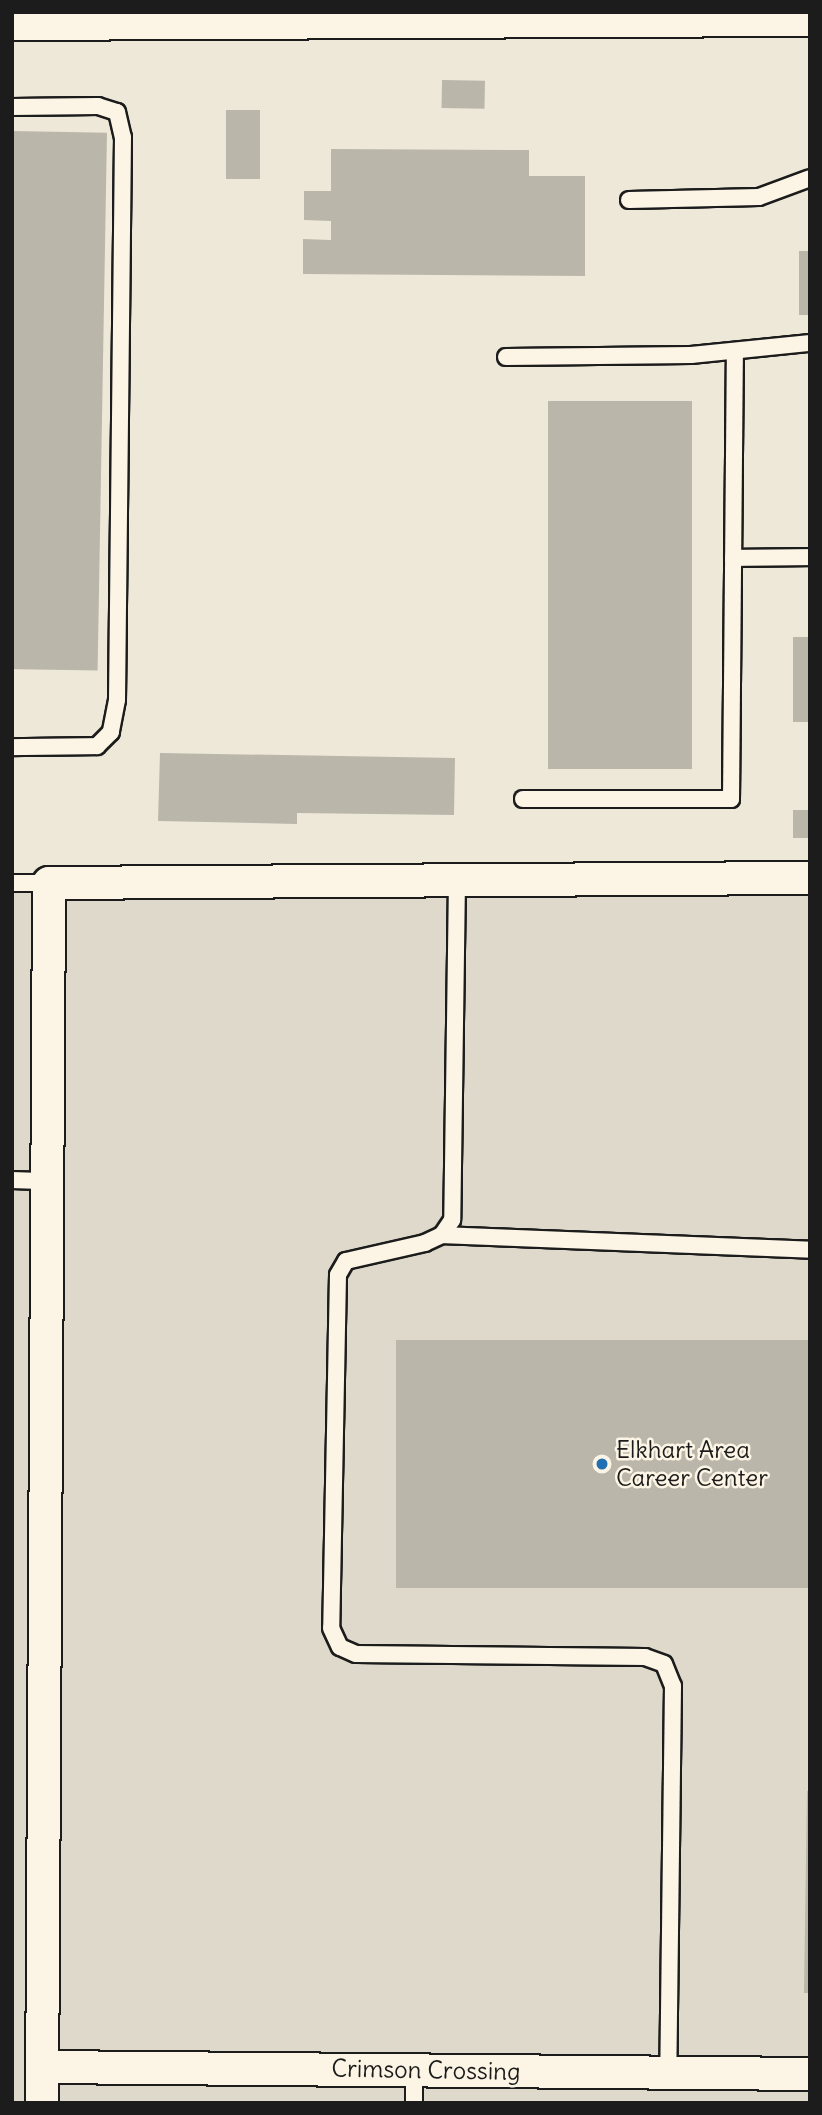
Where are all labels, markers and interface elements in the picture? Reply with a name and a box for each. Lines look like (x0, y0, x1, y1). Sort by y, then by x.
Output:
place label: Elkhart Area Career Center (616, 1436, 768, 1492)
marker: Elkhart Area Career Center (594, 1456, 610, 1472)
street label: Crimson Crossing (331, 2054, 521, 2086)

